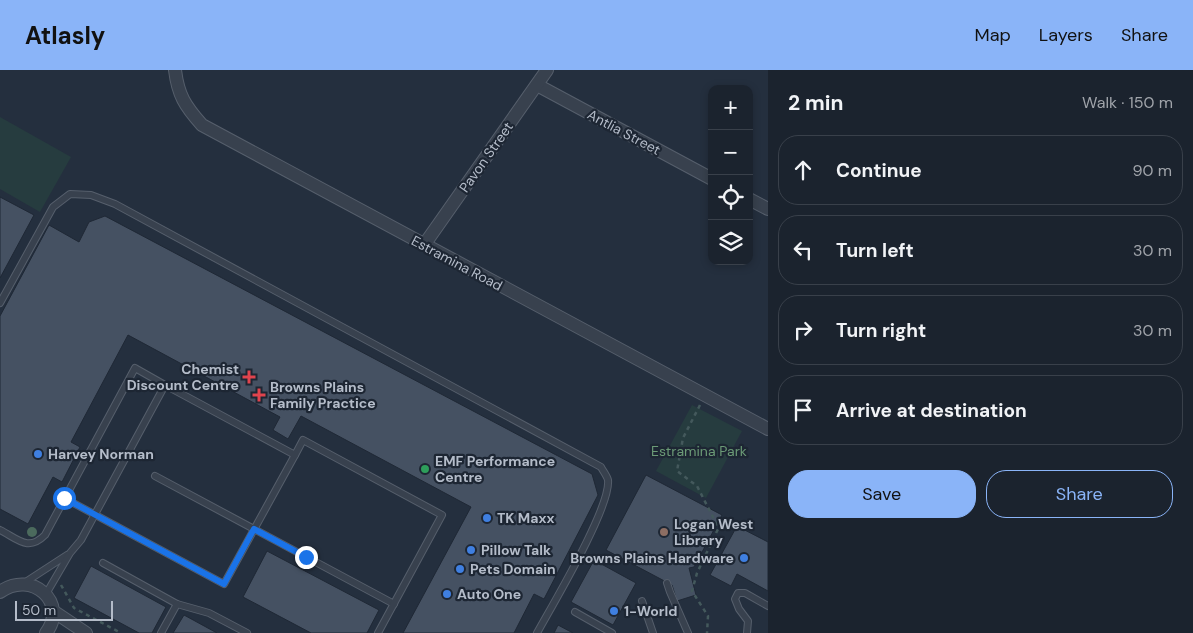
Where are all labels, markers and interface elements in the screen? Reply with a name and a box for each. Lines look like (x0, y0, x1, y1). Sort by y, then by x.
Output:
text: Atlasly (25, 20, 105, 51)
text: Map (975, 23, 1011, 47)
text: Layers (1039, 23, 1093, 47)
text: Share (1121, 23, 1168, 47)
map controls (708, 85, 753, 265)
button: + (708, 85, 753, 130)
text: 2 min (788, 89, 844, 117)
text: Walk · 150 m (1082, 92, 1173, 113)
street label: Antlia Street (584, 105, 664, 159)
street label: Pavon Street (455, 118, 517, 196)
button: − (708, 130, 753, 175)
icon: ahead (789, 156, 817, 184)
text: Continue (836, 158, 922, 183)
text: 90 m (1132, 160, 1172, 181)
button: locate (708, 175, 753, 220)
button: layers (708, 220, 753, 265)
street label: Estramina Road (408, 231, 506, 295)
icon: left (789, 236, 817, 264)
text: Turn left (836, 238, 914, 263)
text: 30 m (1133, 240, 1172, 261)
icon: right (789, 316, 817, 344)
text: Turn right (836, 318, 926, 343)
text: 30 m (1133, 320, 1172, 341)
place label: Chemist Discount Centre (127, 360, 239, 394)
marker: Chemist Discount Centre (243, 371, 255, 383)
place label: Browns Plains Family Practice (270, 378, 376, 412)
marker: Browns Plains Family Practice (252, 388, 266, 402)
icon: arrive (789, 396, 817, 424)
text: Arrive at destination (836, 398, 1027, 423)
park label: Estramina Park (651, 442, 747, 460)
place label: Harvey Norman (48, 445, 154, 463)
marker: Harvey Norman (32, 448, 44, 460)
place label: EMF Performance Centre (435, 452, 555, 486)
marker: EMF Performance Centre (419, 463, 431, 475)
button: Save (788, 470, 976, 518)
button: Share (986, 470, 1173, 518)
route start (53, 487, 76, 510)
place label: TK Maxx (497, 509, 554, 527)
marker: TK Maxx (481, 512, 493, 524)
place label: Logan West Library (674, 515, 753, 549)
marker: Logan West Library (658, 526, 670, 538)
place label: Pillow Talk (481, 541, 551, 559)
marker: Pillow Talk (465, 544, 477, 556)
route end (295, 546, 318, 569)
place label: Browns Plains Hardware (570, 549, 734, 567)
marker: Browns Plains Hardware (738, 552, 750, 564)
place label: Pets Domain (470, 560, 556, 578)
marker: Pets Domain (454, 563, 466, 575)
place label: Auto One (457, 585, 521, 603)
marker: Auto One (441, 588, 453, 600)
scale bar (15, 598, 112, 621)
text: 50 m (22, 601, 56, 619)
place label: 1-World (624, 602, 677, 620)
marker: 1-World (608, 605, 620, 617)

